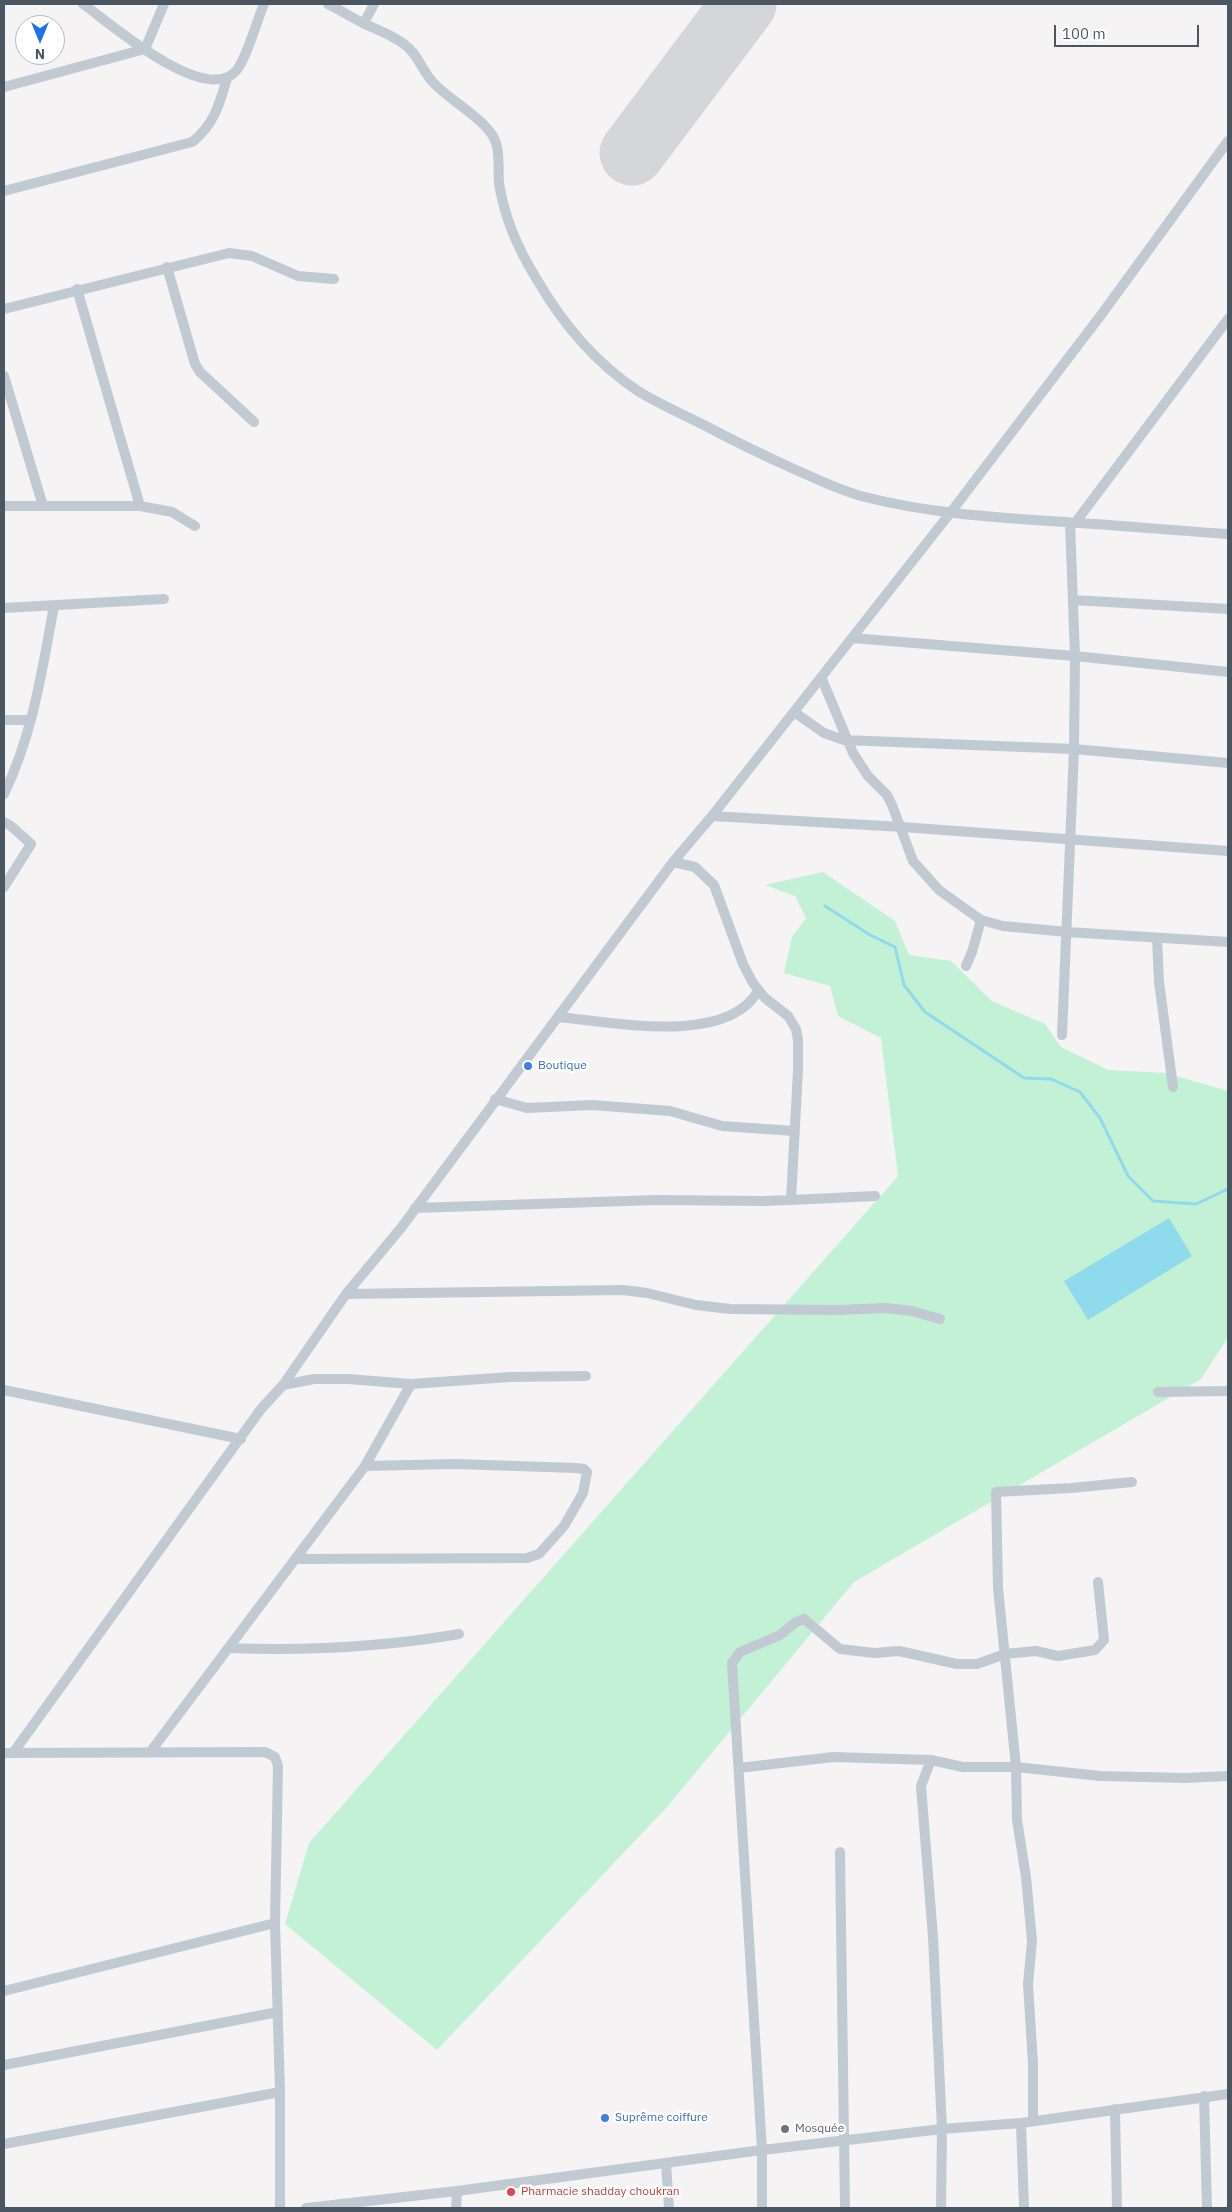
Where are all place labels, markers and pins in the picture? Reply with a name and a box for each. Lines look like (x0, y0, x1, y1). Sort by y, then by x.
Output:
place label: Boutique (538, 1059, 587, 1073)
marker: Boutique (522, 1060, 534, 1072)
place label: Suprême coiffure (615, 2111, 708, 2125)
marker: Suprême coiffure (599, 2112, 611, 2124)
place label: Mosquée (795, 2122, 844, 2136)
marker: Mosquée (779, 2123, 791, 2135)
place label: Pharmacie shadday choukran (521, 2185, 680, 2199)
marker: Pharmacie shadday choukran (505, 2186, 517, 2198)

